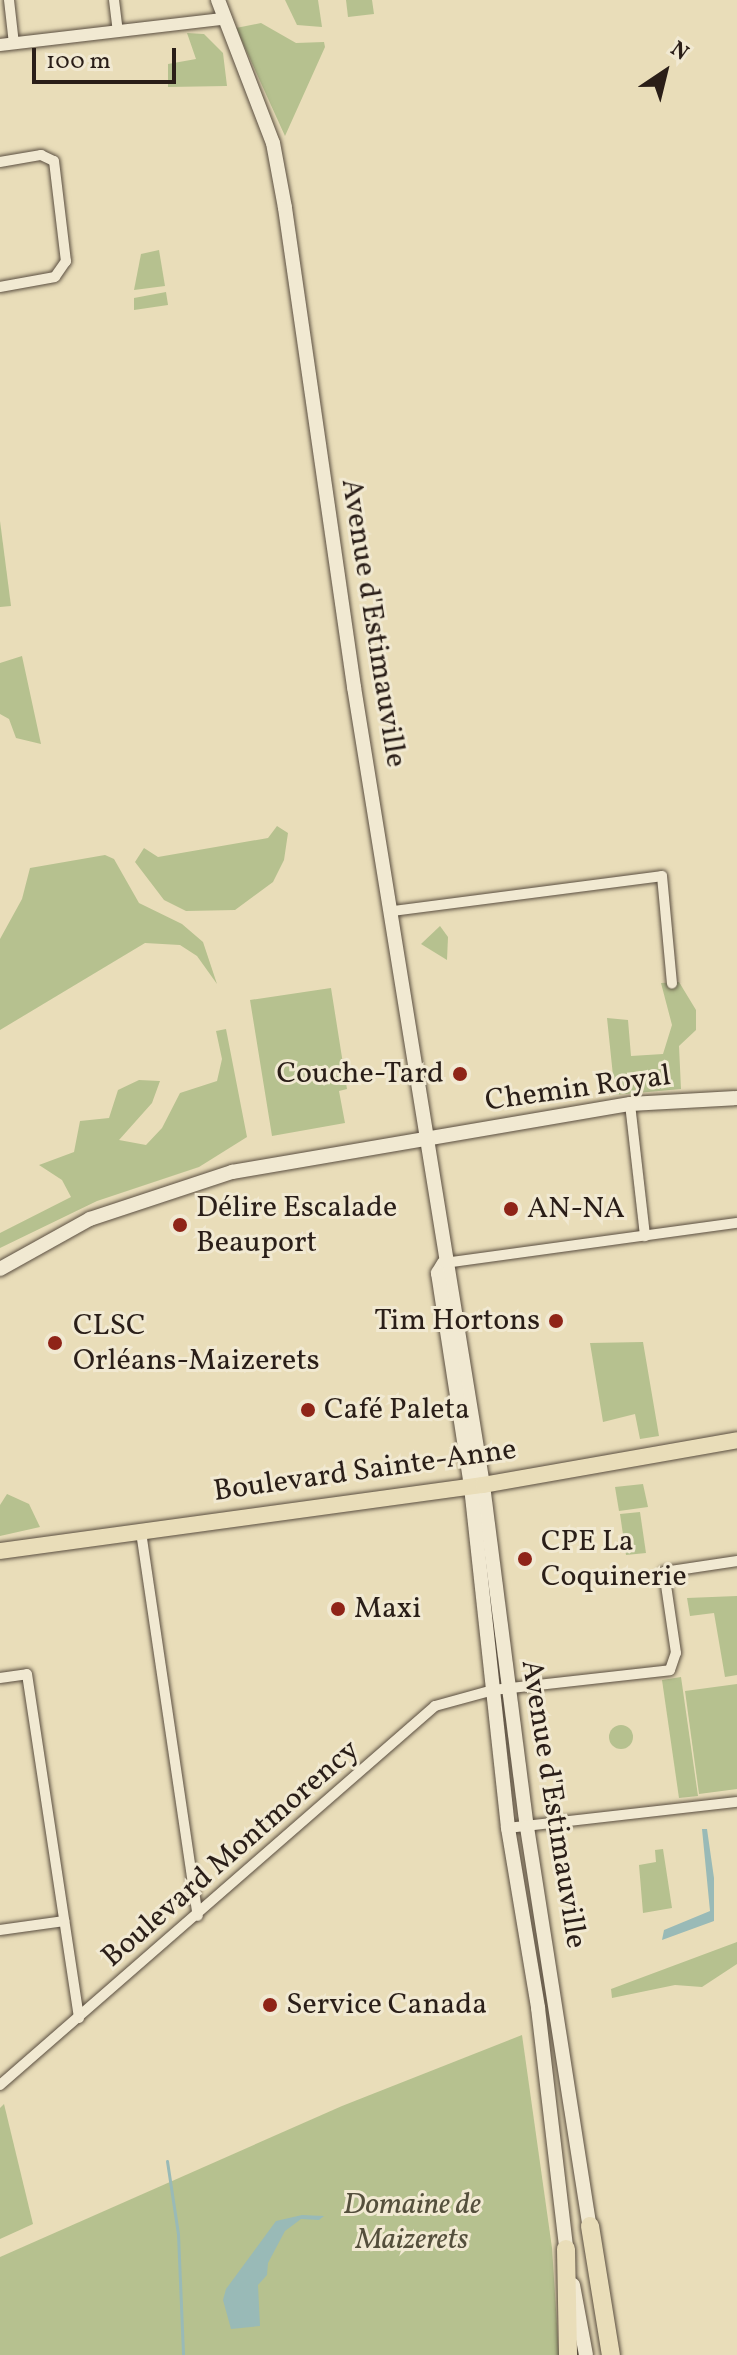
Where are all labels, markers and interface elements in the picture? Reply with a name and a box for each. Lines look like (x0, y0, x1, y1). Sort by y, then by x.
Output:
scale bar (36, 32, 180, 82)
north arrow (625, 32, 705, 112)
text: N (664, 35, 694, 69)
text: 100 m (46, 45, 111, 79)
street label: Avenue d'Estimauville (332, 476, 414, 770)
place label: Couche-Tard (276, 1056, 444, 1092)
street label: Chemin Royal (483, 1058, 673, 1120)
marker: Couche-Tard (451, 1065, 469, 1083)
place label: Délire Escalade Beauport (196, 1190, 397, 1260)
place label: AN-NA (527, 1191, 625, 1227)
marker: AN-NA (502, 1200, 520, 1218)
marker: Délire Escalade Beauport (171, 1216, 189, 1234)
place label: Tim Hortons (374, 1303, 540, 1339)
place label: CLSC Orléans-Maizerets (73, 1308, 320, 1378)
marker: Tim Hortons (547, 1312, 565, 1330)
marker: CLSC Orléans-Maizerets (44, 1332, 66, 1354)
place label: Café Paleta (324, 1392, 470, 1428)
marker: Café Paleta (299, 1401, 317, 1419)
street label: Boulevard Sainte-Anne (211, 1432, 519, 1510)
place label: CPE La Coquinerie (541, 1524, 687, 1594)
marker: CPE La Coquinerie (516, 1550, 534, 1568)
place label: Maxi (354, 1591, 421, 1627)
marker: Maxi (329, 1600, 347, 1618)
street label: Avenue d'Estimauville (512, 1657, 594, 1951)
street label: Boulevard Montmorency (95, 1732, 367, 1976)
place label: Service Canada (286, 1987, 487, 2023)
marker: Service Canada (261, 1996, 279, 2014)
park label: Domaine de Maizerets (343, 2187, 481, 2258)

